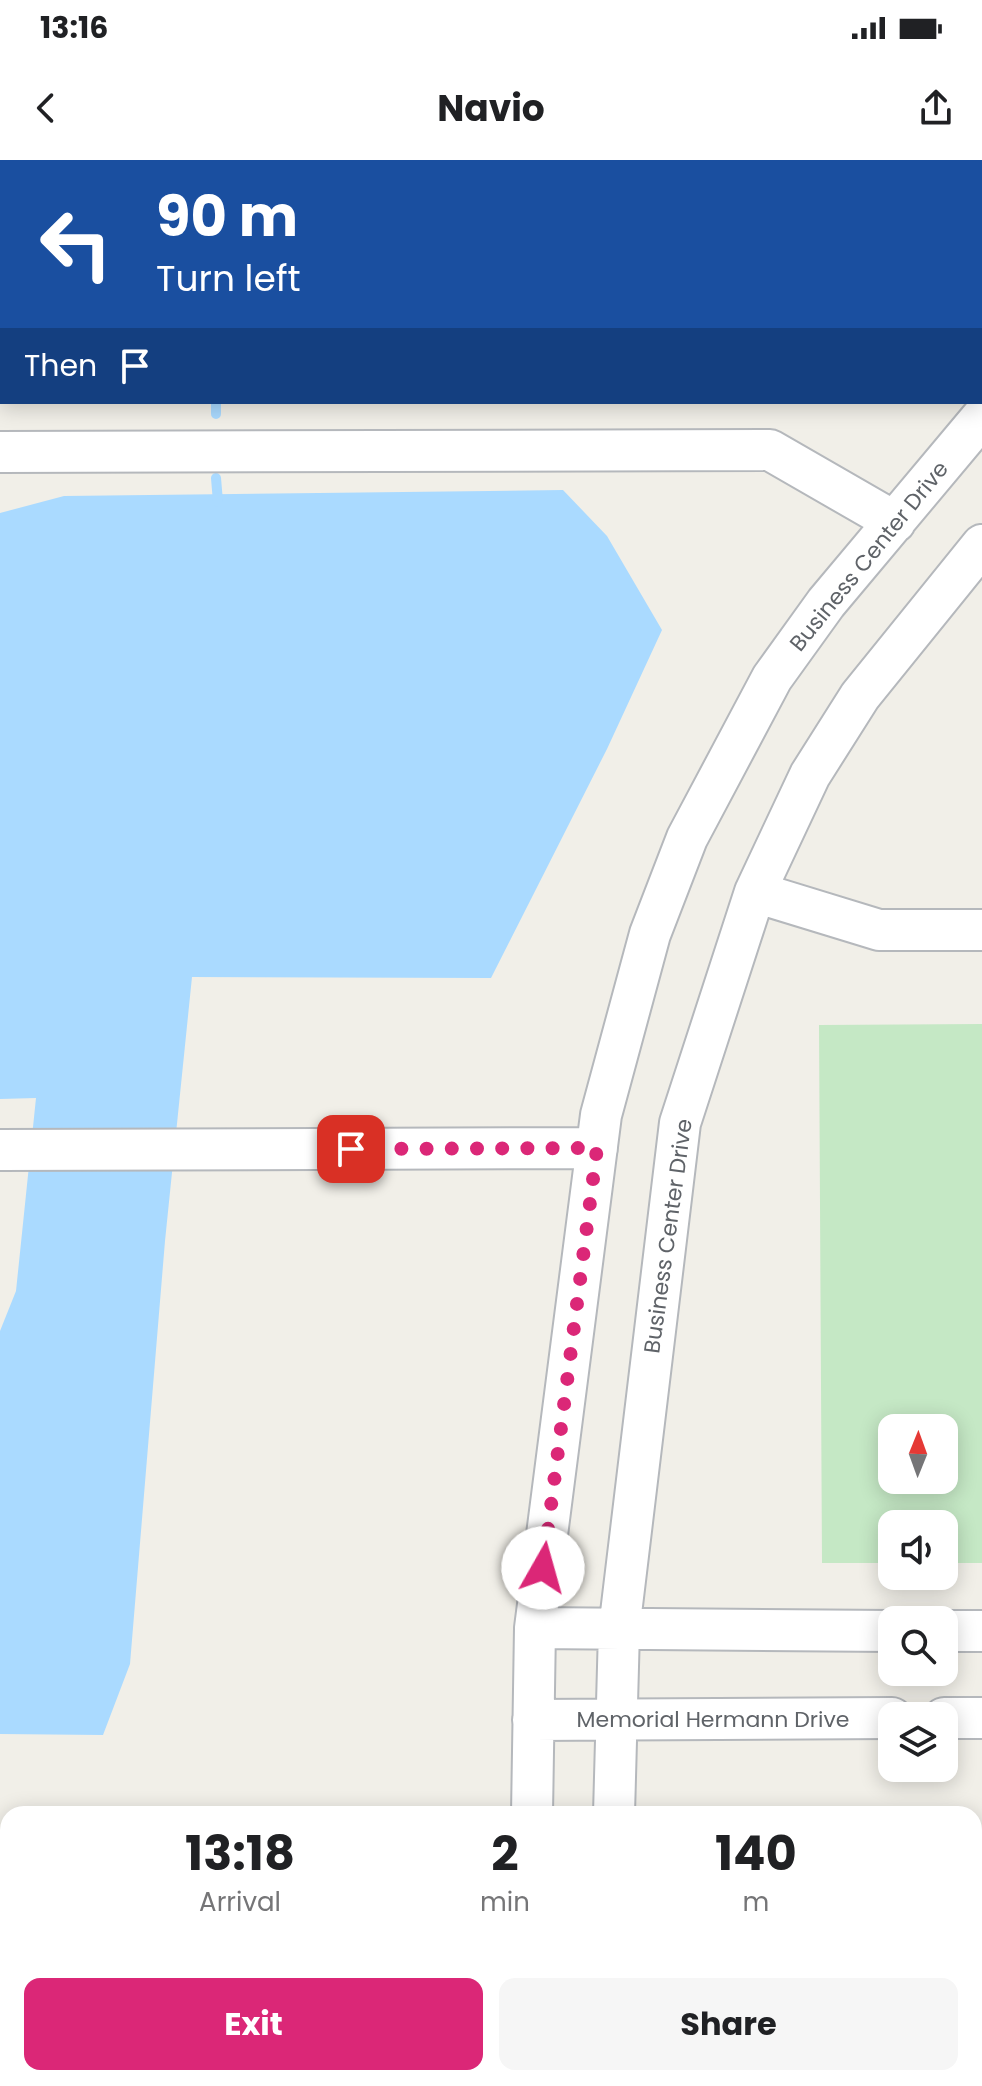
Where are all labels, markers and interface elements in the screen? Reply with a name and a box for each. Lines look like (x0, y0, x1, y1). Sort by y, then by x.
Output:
text: 13:16 (40, 6, 108, 49)
text: Navio (437, 83, 545, 134)
icon: back (24, 86, 68, 130)
icon: share (914, 86, 958, 130)
text: 90 m (156, 177, 298, 256)
icon: left (24, 192, 128, 296)
text: Turn left (156, 253, 301, 304)
text: Then (24, 344, 97, 387)
icon: arrive (113, 344, 157, 388)
street label: Business Center Drive (782, 454, 956, 658)
pin (317, 1115, 385, 1183)
street label: Business Center Drive (636, 1117, 700, 1355)
icon: arrive (329, 1127, 373, 1171)
north arrow (878, 1414, 958, 1494)
map controls (878, 1414, 958, 1782)
button: sound (878, 1510, 958, 1590)
position arrow (501, 1526, 585, 1610)
button: search (878, 1606, 958, 1686)
button: layers (878, 1702, 958, 1782)
street label: Memorial Hermann Drive (577, 1704, 849, 1735)
text: 13:18 (185, 1820, 295, 1887)
text: 2 (491, 1820, 519, 1887)
text: 140 (715, 1820, 797, 1887)
text: Arrival (199, 1884, 281, 1920)
text: min (480, 1884, 530, 1920)
text: m (743, 1884, 769, 1920)
button: Exit (24, 1978, 483, 2070)
button: Share (499, 1978, 958, 2070)

